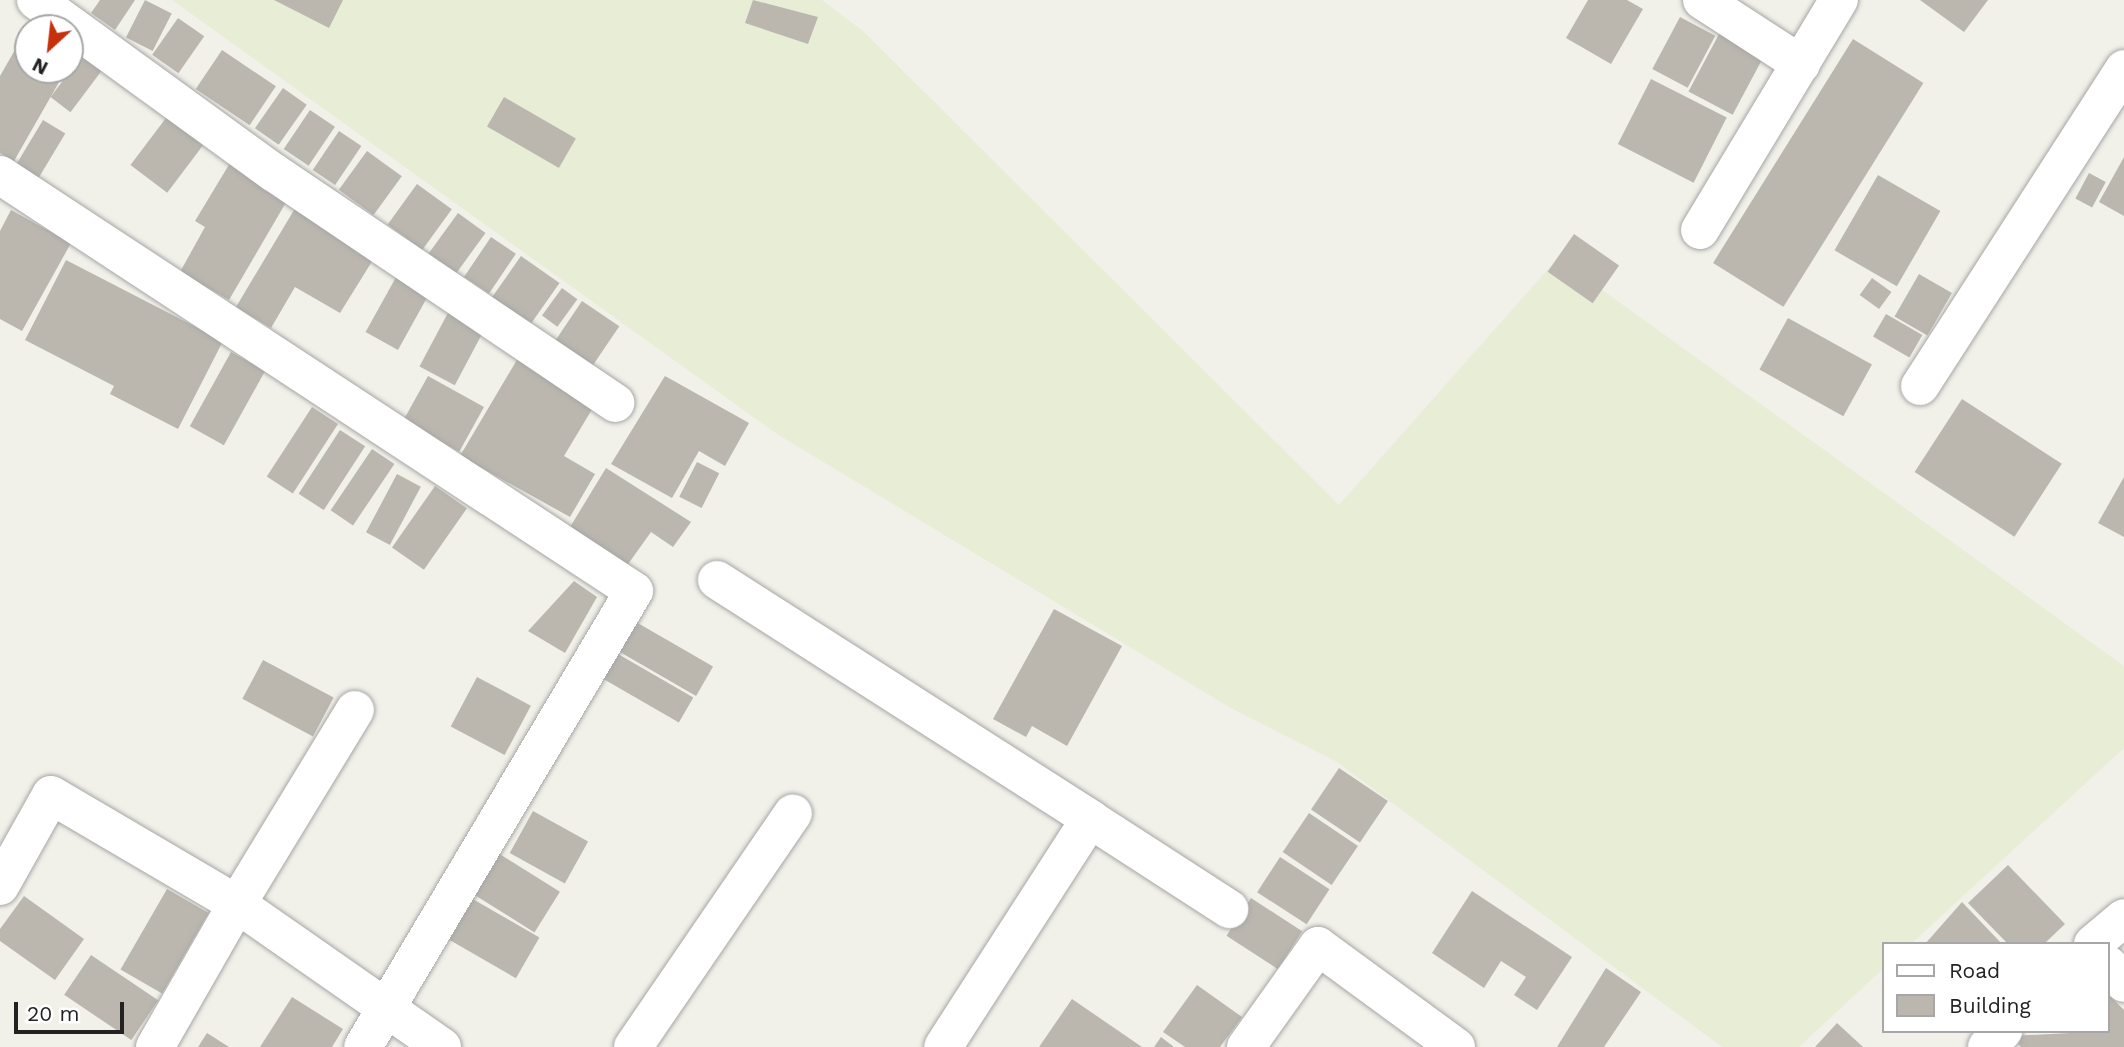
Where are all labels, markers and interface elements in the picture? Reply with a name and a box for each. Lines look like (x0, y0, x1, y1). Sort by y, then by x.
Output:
north arrow (14, 14, 84, 84)
text: N (29, 53, 52, 80)
legend (1882, 942, 2110, 1033)
text: Road (1949, 958, 2000, 983)
scale bar (18, 988, 128, 1032)
text: Building (1949, 993, 2031, 1018)
text: 20 m (27, 1001, 79, 1026)

